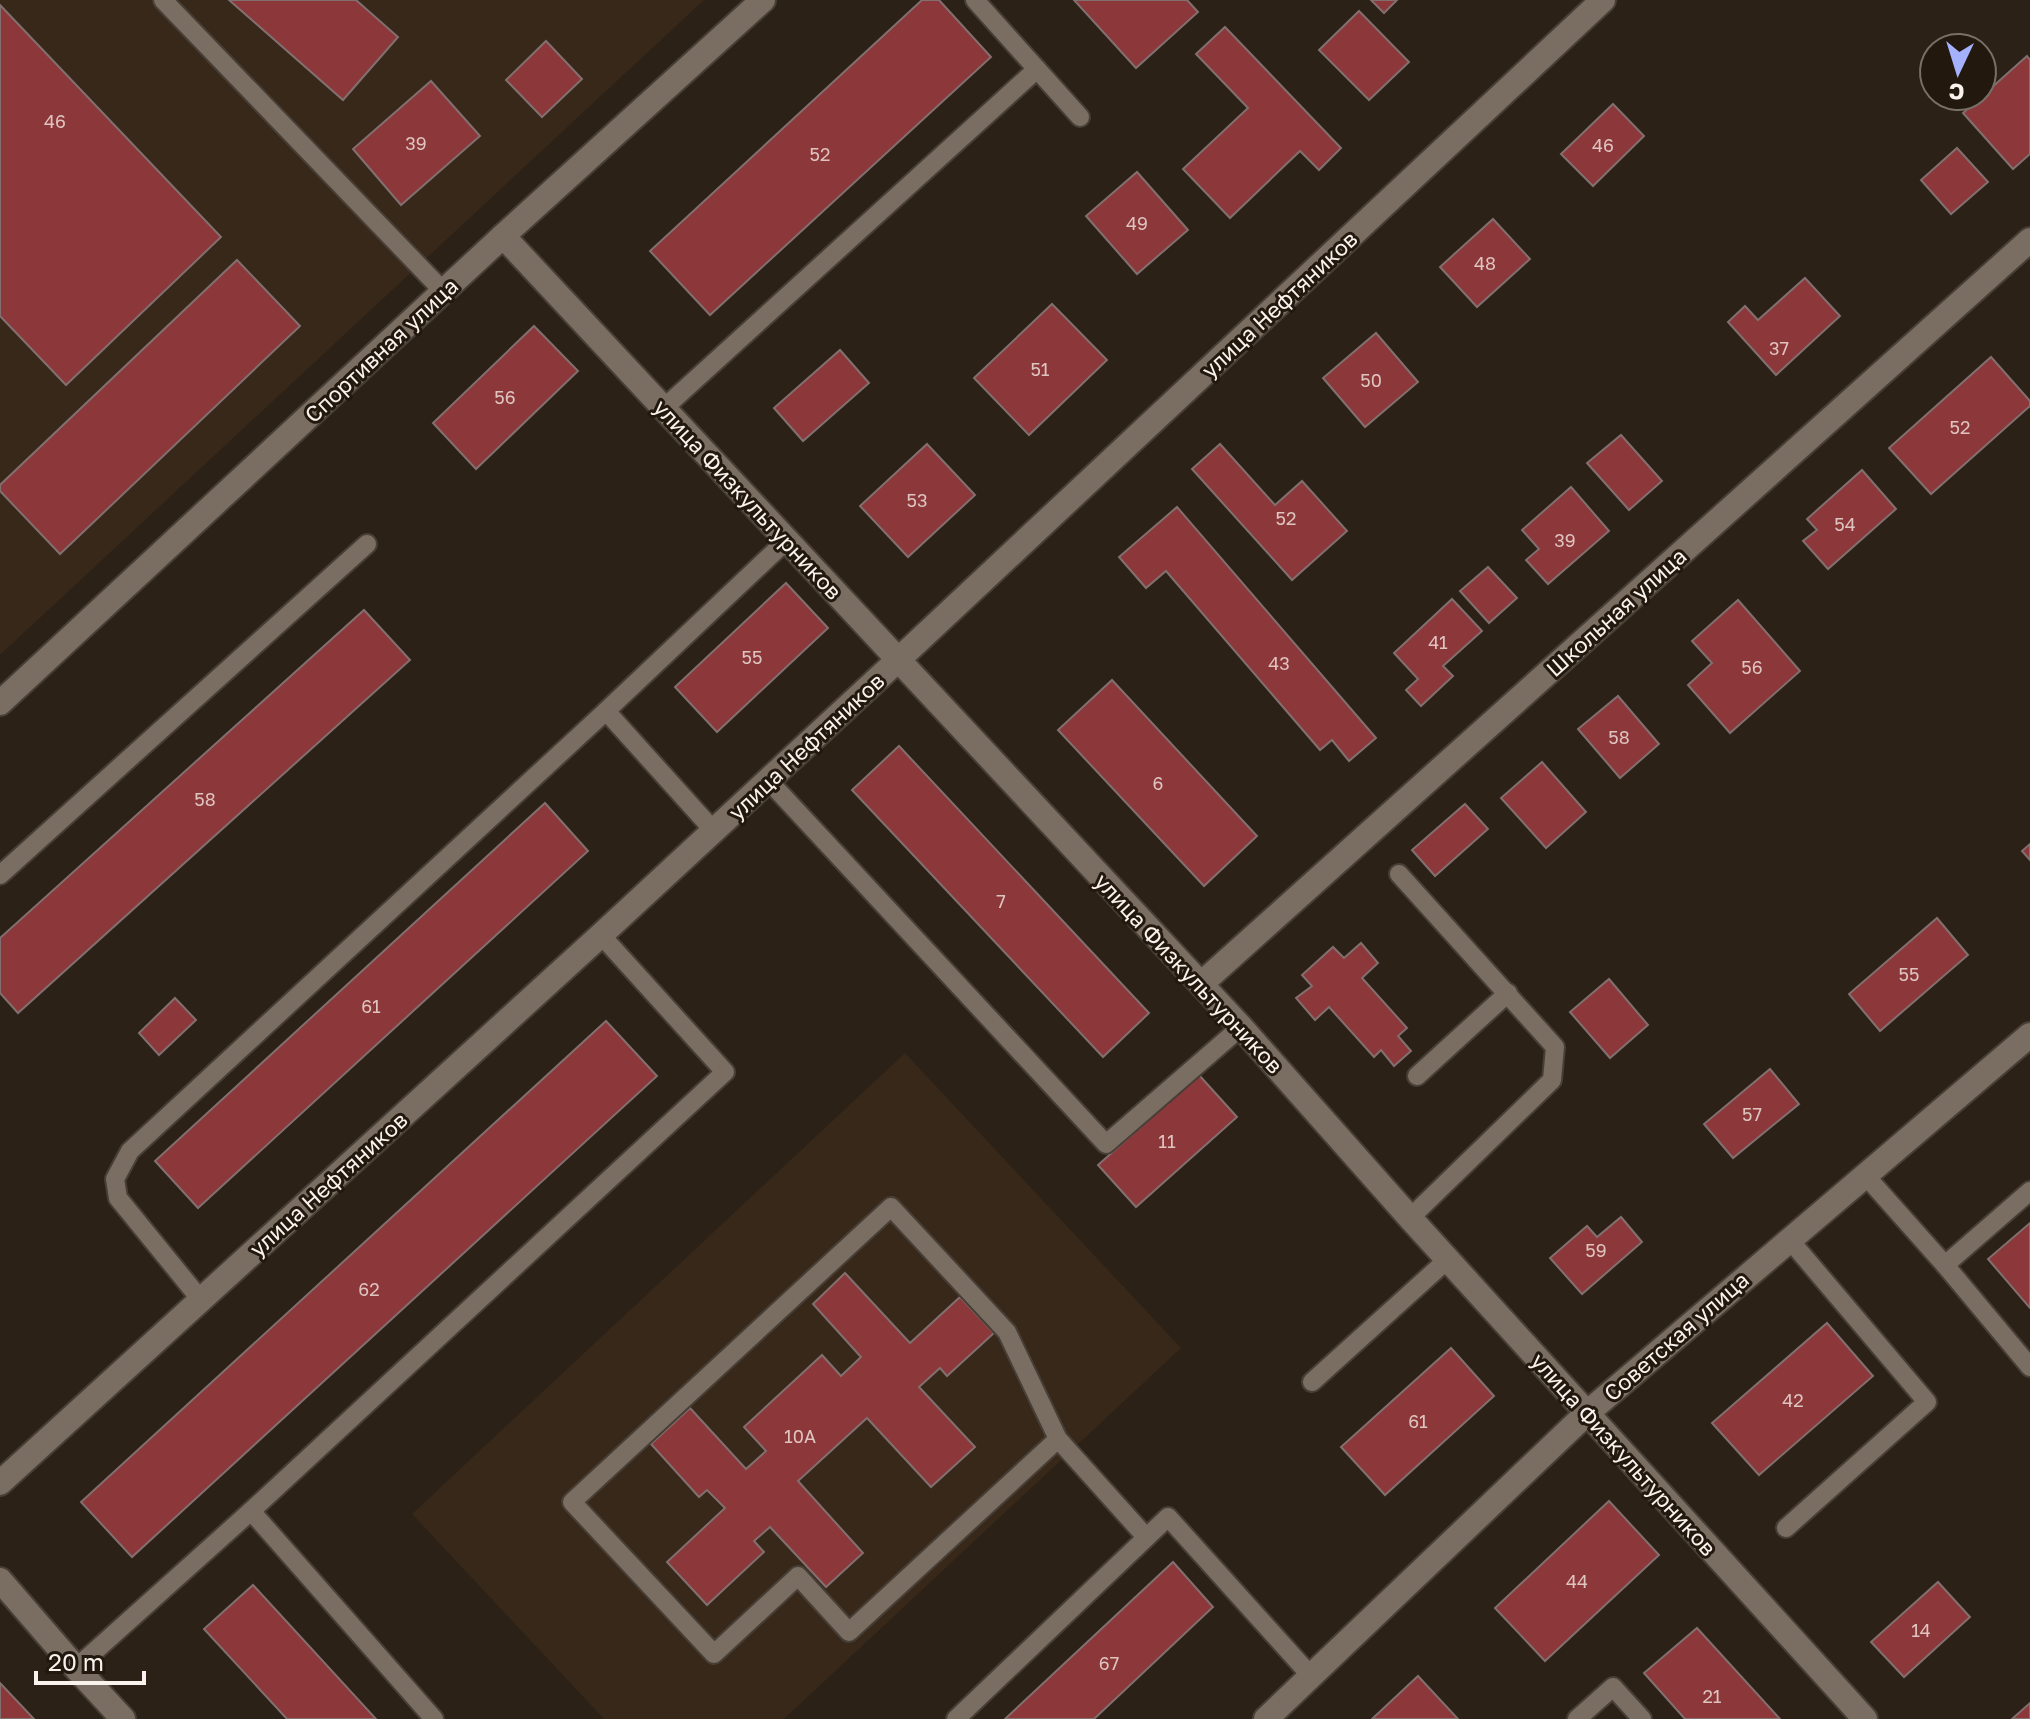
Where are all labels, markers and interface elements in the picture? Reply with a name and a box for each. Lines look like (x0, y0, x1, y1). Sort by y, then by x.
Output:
north arrow (1918, 32, 1998, 112)
text: С (1948, 78, 1965, 106)
house number: 46 (44, 110, 66, 132)
house number: 39 (405, 132, 427, 154)
house number: 46 (1592, 134, 1614, 156)
house number: 52 (810, 143, 830, 165)
house number: 49 (1126, 212, 1148, 234)
street label: улица Нефтяников (1195, 225, 1363, 383)
house number: 48 (1474, 252, 1496, 274)
street label: Спортивная улица (299, 272, 463, 428)
house number: 37 (1769, 337, 1789, 359)
house number: 51 (1030, 358, 1050, 380)
house number: 50 (1360, 369, 1382, 391)
house number: 56 (494, 386, 516, 408)
street label: улица Физкультурников (648, 393, 848, 605)
house number: 52 (1950, 416, 1970, 438)
house number: 53 (907, 489, 927, 511)
house number: 52 (1276, 507, 1296, 529)
house number: 54 (1834, 513, 1856, 535)
house number: 39 (1554, 529, 1576, 551)
street label: Школьная улица (1540, 542, 1692, 682)
house number: 41 (1428, 631, 1448, 653)
house number: 55 (742, 646, 762, 668)
house number: 43 (1268, 652, 1290, 674)
house number: 56 (1741, 656, 1763, 678)
street label: улица Нефтяников (722, 667, 890, 825)
house number: 58 (1608, 726, 1630, 748)
house number: 6 (1153, 772, 1163, 794)
house number: 58 (194, 788, 216, 810)
street label: улица Физкультурников (1089, 867, 1289, 1079)
house number: 7 (996, 890, 1006, 912)
house number: 55 (1899, 963, 1919, 985)
house number: 61 (361, 995, 381, 1017)
house number: 57 (1742, 1103, 1762, 1125)
street label: улица Нефтяников (243, 1106, 413, 1262)
house number: 11 (1158, 1130, 1176, 1152)
house number: 59 (1585, 1239, 1607, 1261)
street label: Советская улица (1598, 1266, 1754, 1406)
house number: 62 (358, 1278, 380, 1300)
street label: улица Физкультурников (1526, 1347, 1722, 1561)
house number: 42 (1782, 1389, 1804, 1411)
house number: 61 (1408, 1410, 1428, 1432)
house number: 10А (784, 1425, 816, 1447)
house number: 44 (1566, 1570, 1588, 1592)
house number: 14 (1911, 1619, 1931, 1641)
scale bar (36, 1635, 144, 1685)
text: 20 m (48, 1647, 104, 1676)
house number: 67 (1099, 1652, 1119, 1674)
house number: 21 (1702, 1685, 1722, 1707)

